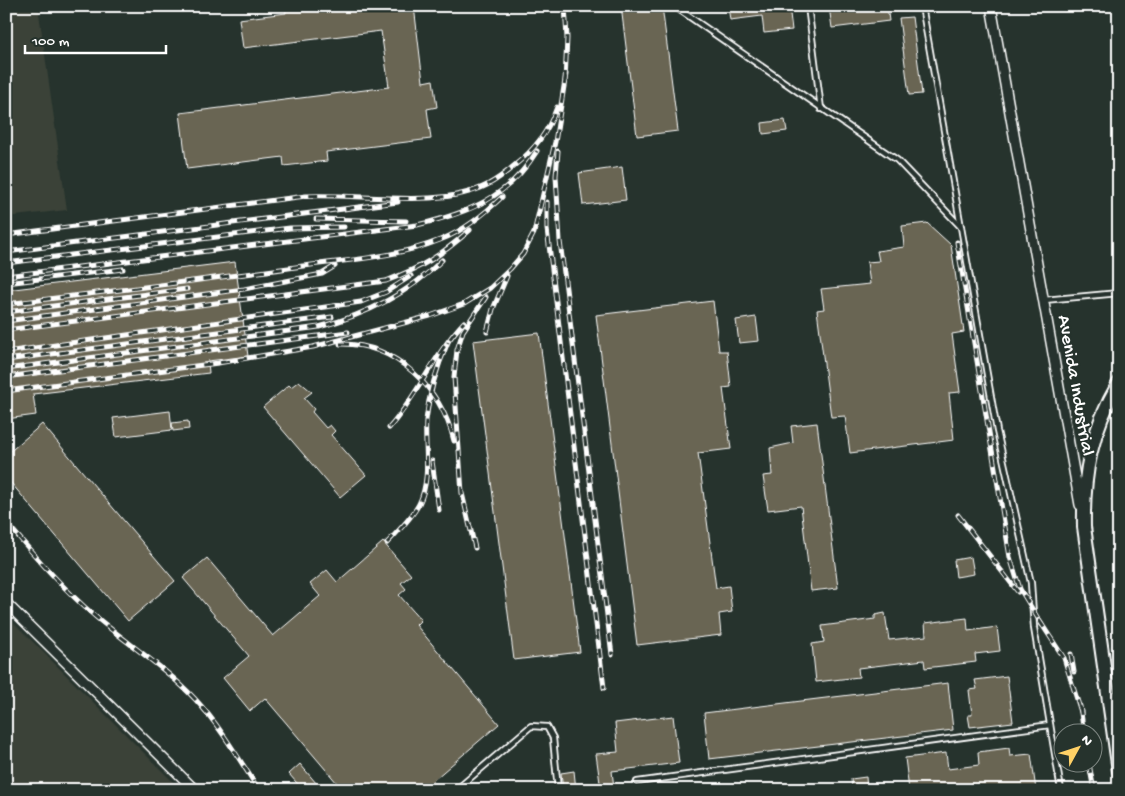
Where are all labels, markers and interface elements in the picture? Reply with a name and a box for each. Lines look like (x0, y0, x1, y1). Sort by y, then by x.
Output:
scale bar (25, 22, 166, 54)
text: 100 m (31, 33, 70, 51)
street label: Avenida Industrial (1051, 313, 1098, 458)
north arrow (1052, 724, 1102, 774)
text: N (1077, 732, 1095, 750)

